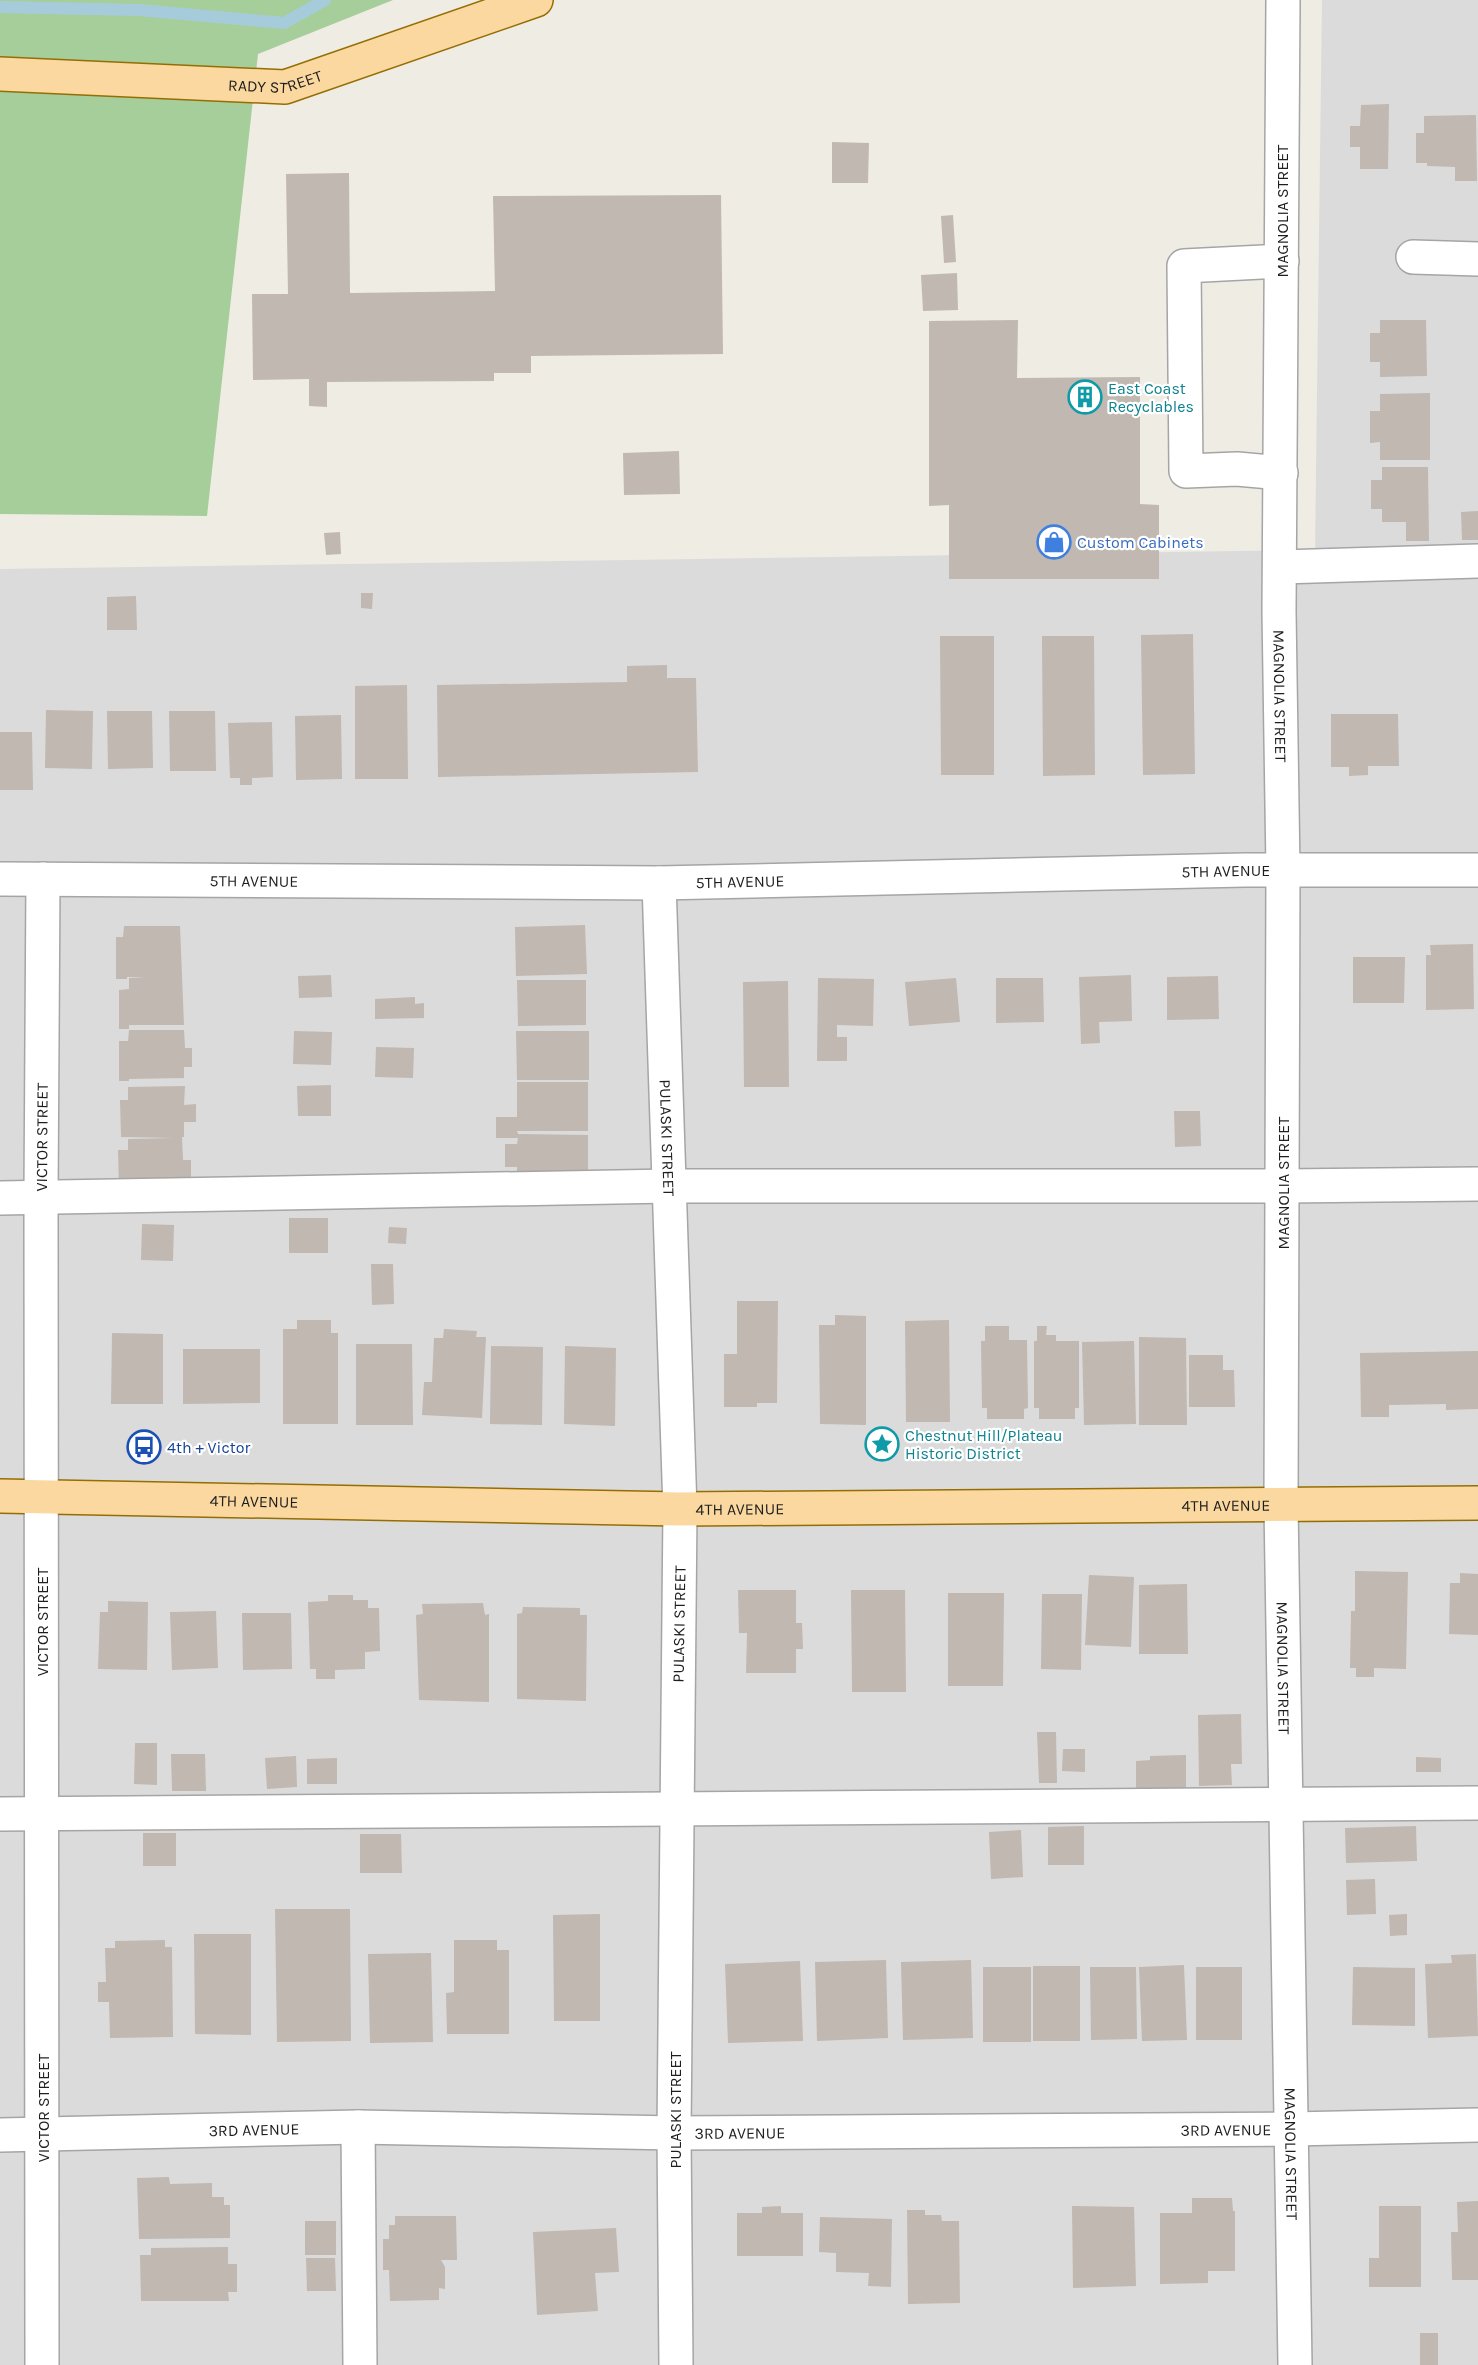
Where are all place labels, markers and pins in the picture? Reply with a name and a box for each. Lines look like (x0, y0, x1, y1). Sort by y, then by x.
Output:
building icon: East Coast Recyclables (1067, 379, 1103, 415)
place label: East Coast Recyclables (1108, 379, 1194, 416)
shop icon: Custom Cabinets (1036, 524, 1072, 560)
place label: Custom Cabinets (1077, 533, 1204, 552)
place icon: Chestnut Hill/Plateau Historic District (864, 1426, 900, 1462)
place label: Chestnut Hill/Plateau Historic District (905, 1426, 1062, 1463)
bus stop icon: 4th + Victor (126, 1429, 162, 1465)
place label: 4th + Victor (167, 1438, 250, 1457)

